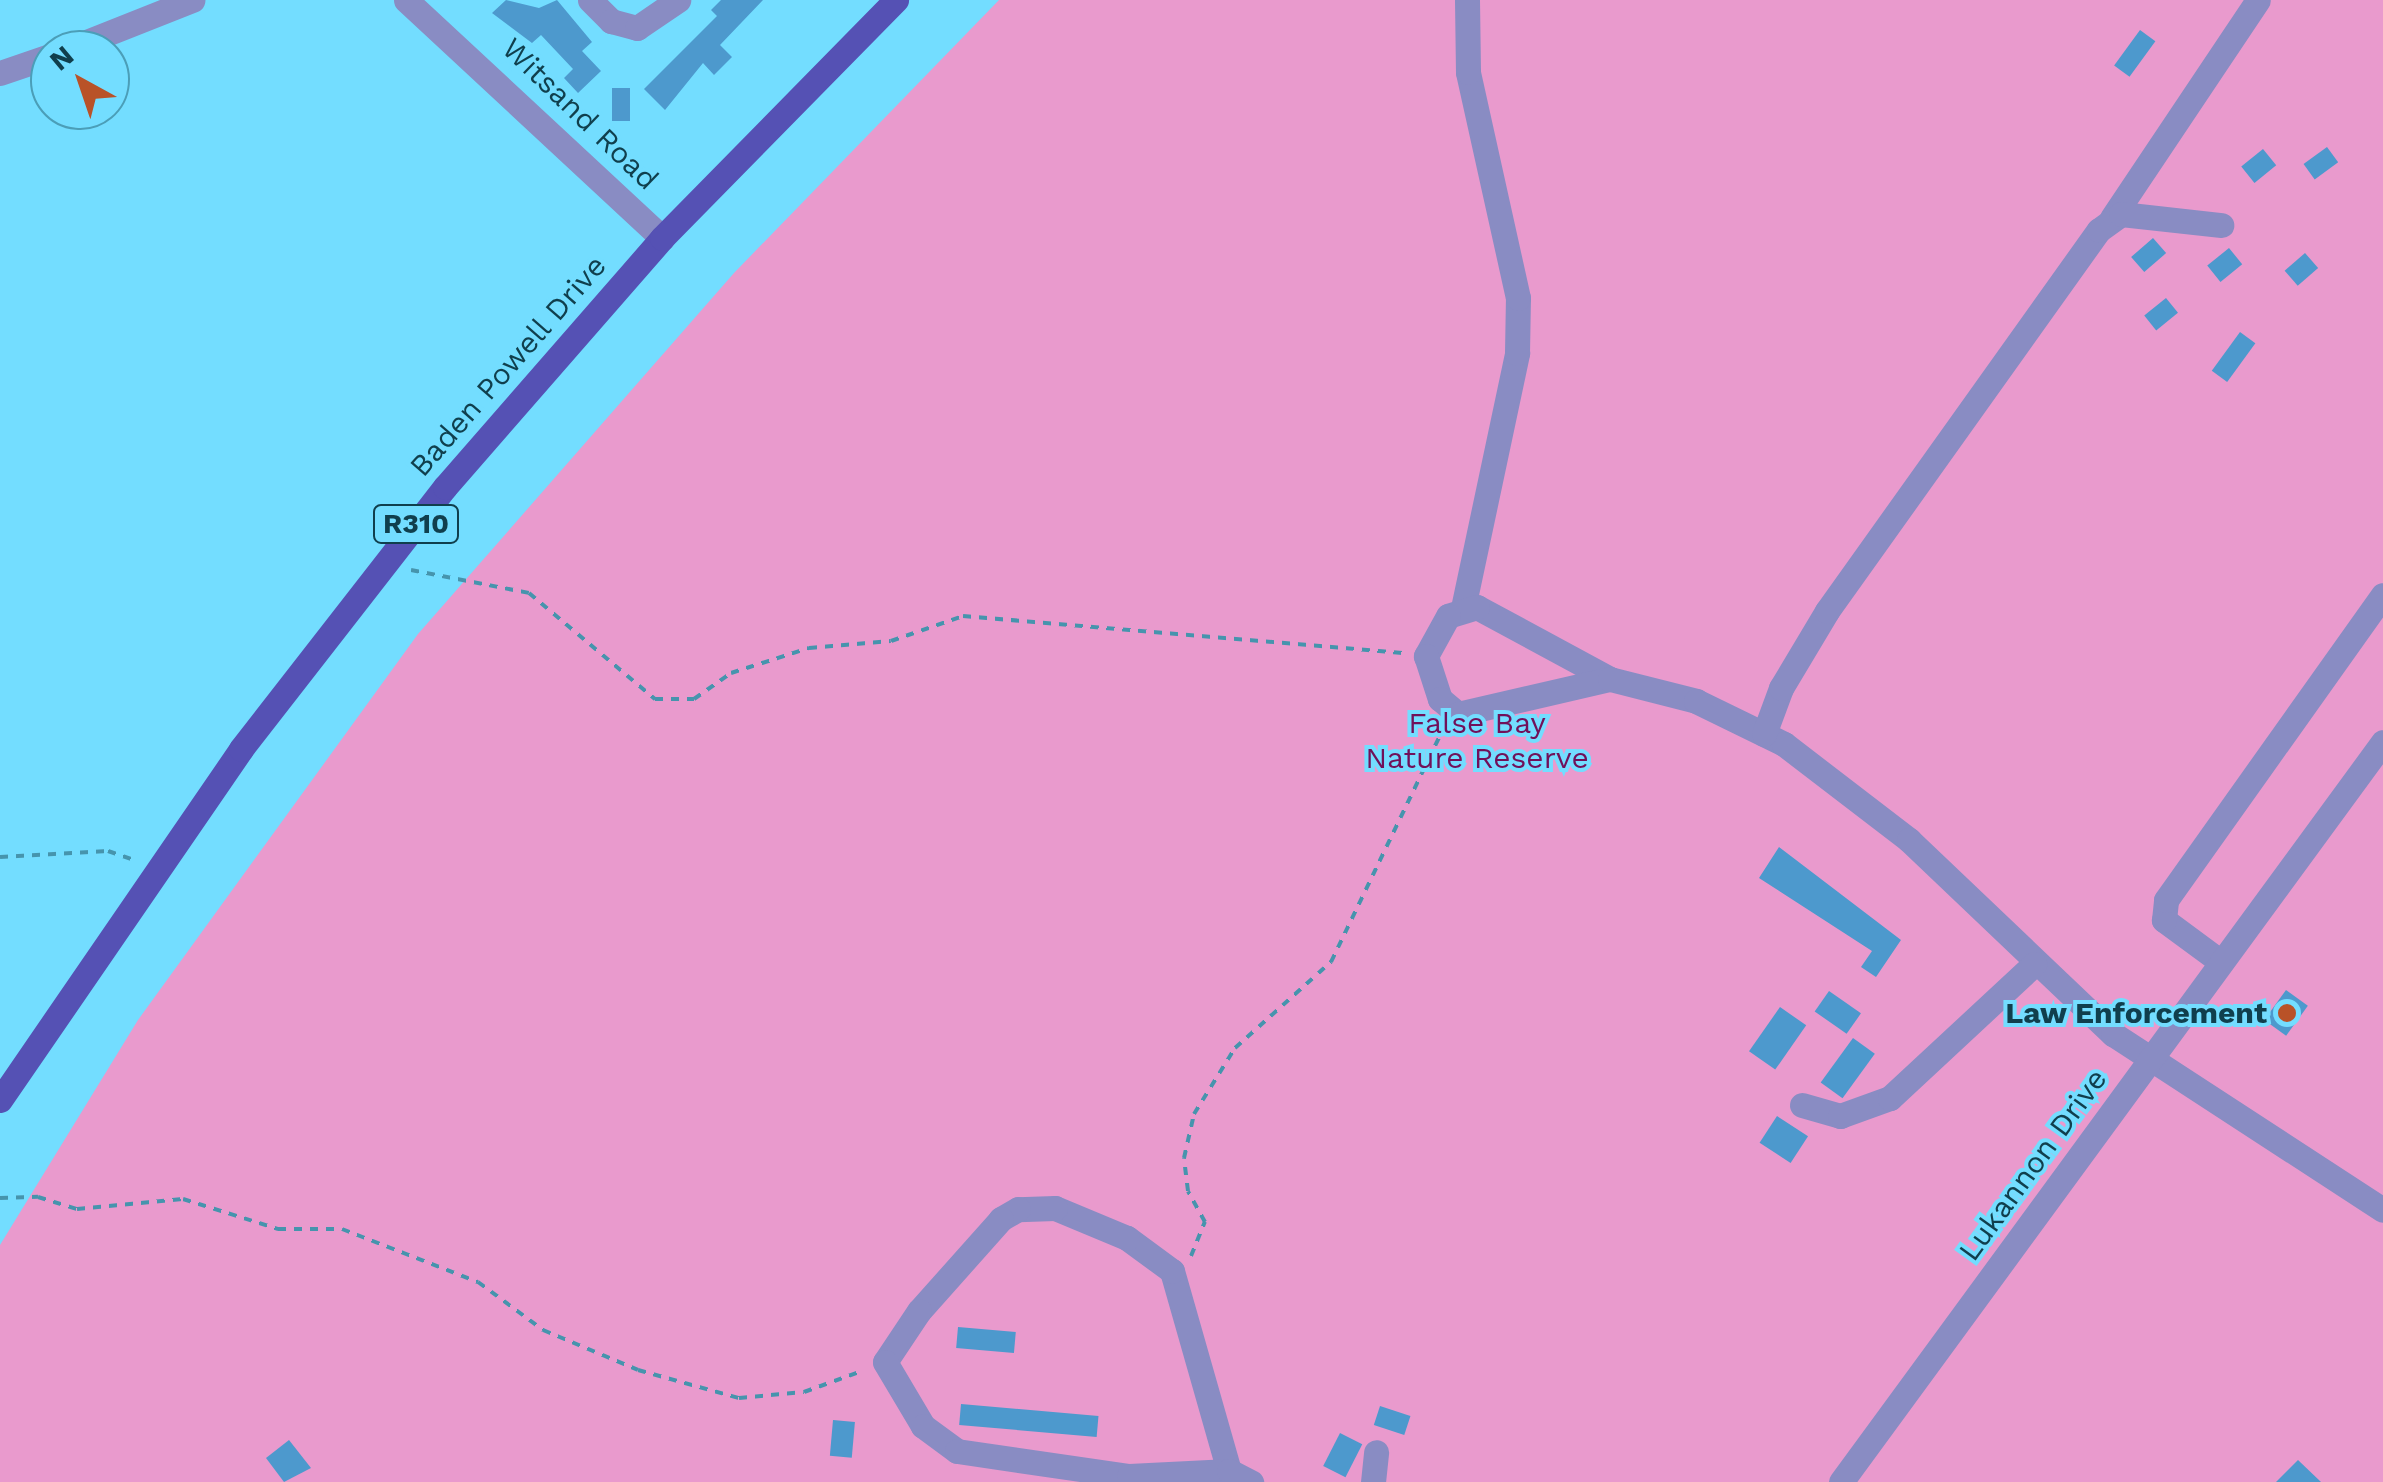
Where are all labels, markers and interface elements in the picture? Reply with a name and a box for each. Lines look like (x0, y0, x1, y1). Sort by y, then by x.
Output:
north arrow (30, 30, 130, 130)
street label: Witsand Road (494, 31, 666, 197)
text: N (43, 39, 80, 77)
street label: Baden Powell Drive (402, 248, 614, 484)
road number: R310 (371, 501, 461, 547)
park label: False Bay Nature Reserve (1365, 705, 1589, 776)
place label: Law Enforcement (2005, 995, 2267, 1031)
marker: Law Enforcement (2276, 1002, 2298, 1024)
street label: Lukannon Drive (1951, 1062, 2115, 1268)

